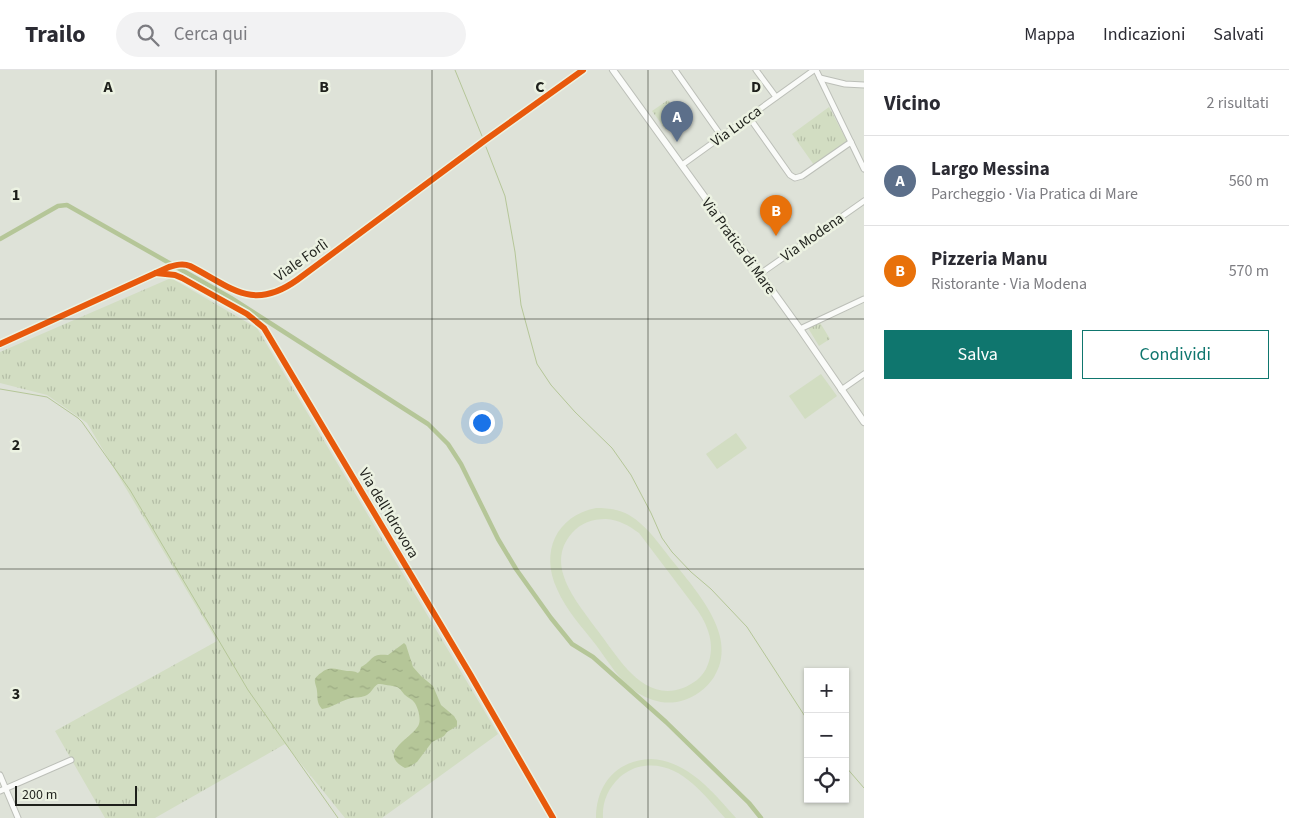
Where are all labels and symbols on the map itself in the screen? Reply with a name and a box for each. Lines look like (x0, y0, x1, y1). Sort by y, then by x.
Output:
text: A (102, 76, 113, 98)
text: B (319, 76, 329, 98)
text: C (535, 76, 545, 98)
text: D (751, 76, 761, 98)
pin: A (661, 101, 693, 142)
street label: Via Lucca (707, 101, 766, 152)
text: 1 (12, 184, 20, 206)
street label: Via Pratica di Mare (696, 194, 781, 299)
pin: B (760, 195, 792, 236)
street label: Via Modena (777, 208, 848, 267)
street label: Viale Forlì (270, 234, 332, 287)
your location (469, 410, 495, 436)
text: 2 (12, 434, 20, 456)
street label: Via dell'Idrovora (353, 464, 424, 562)
text: 3 (12, 683, 20, 705)
scale bar (15, 783, 138, 806)

